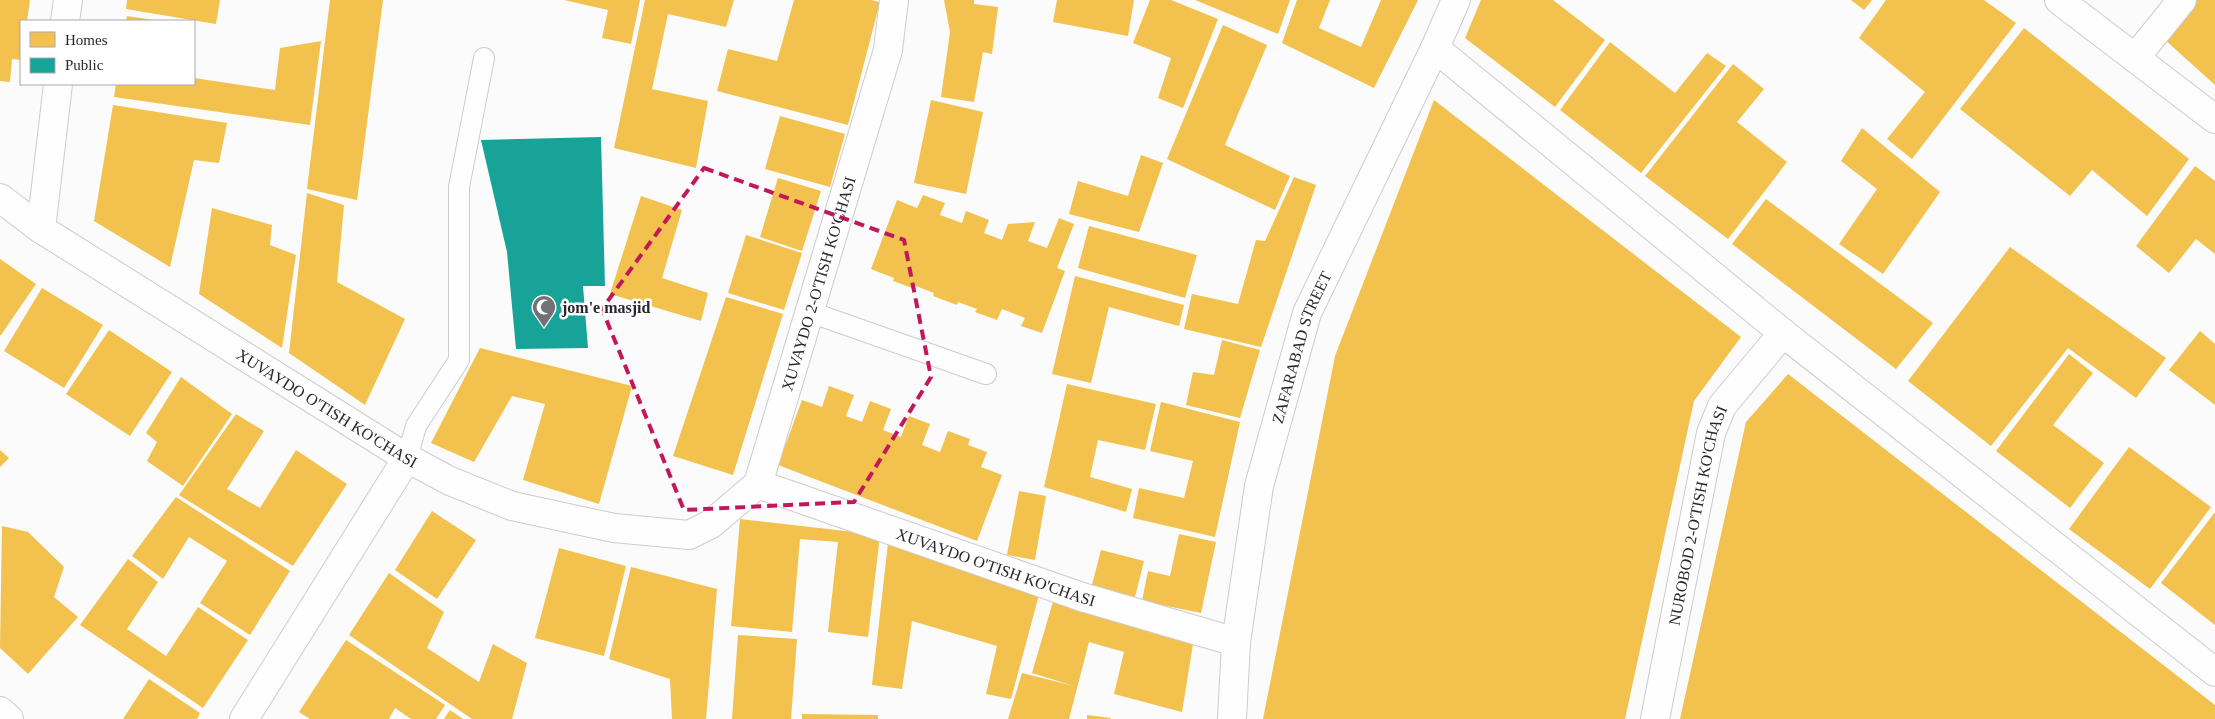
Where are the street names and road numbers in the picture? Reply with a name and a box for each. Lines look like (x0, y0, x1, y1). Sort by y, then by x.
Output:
street label: XUVAYDO 2-O'TISH KO'CHASI (778, 175, 859, 393)
street label: ZAFARABAD STREET (1269, 268, 1335, 425)
street label: XUVAYDO O'TISH KO'CHASI (234, 346, 420, 471)
street label: NUROBOD 2-O'TISH KO'CHASI (1666, 403, 1730, 627)
street label: XUVAYDO O'TISH KO'CHASI (894, 525, 1097, 609)

